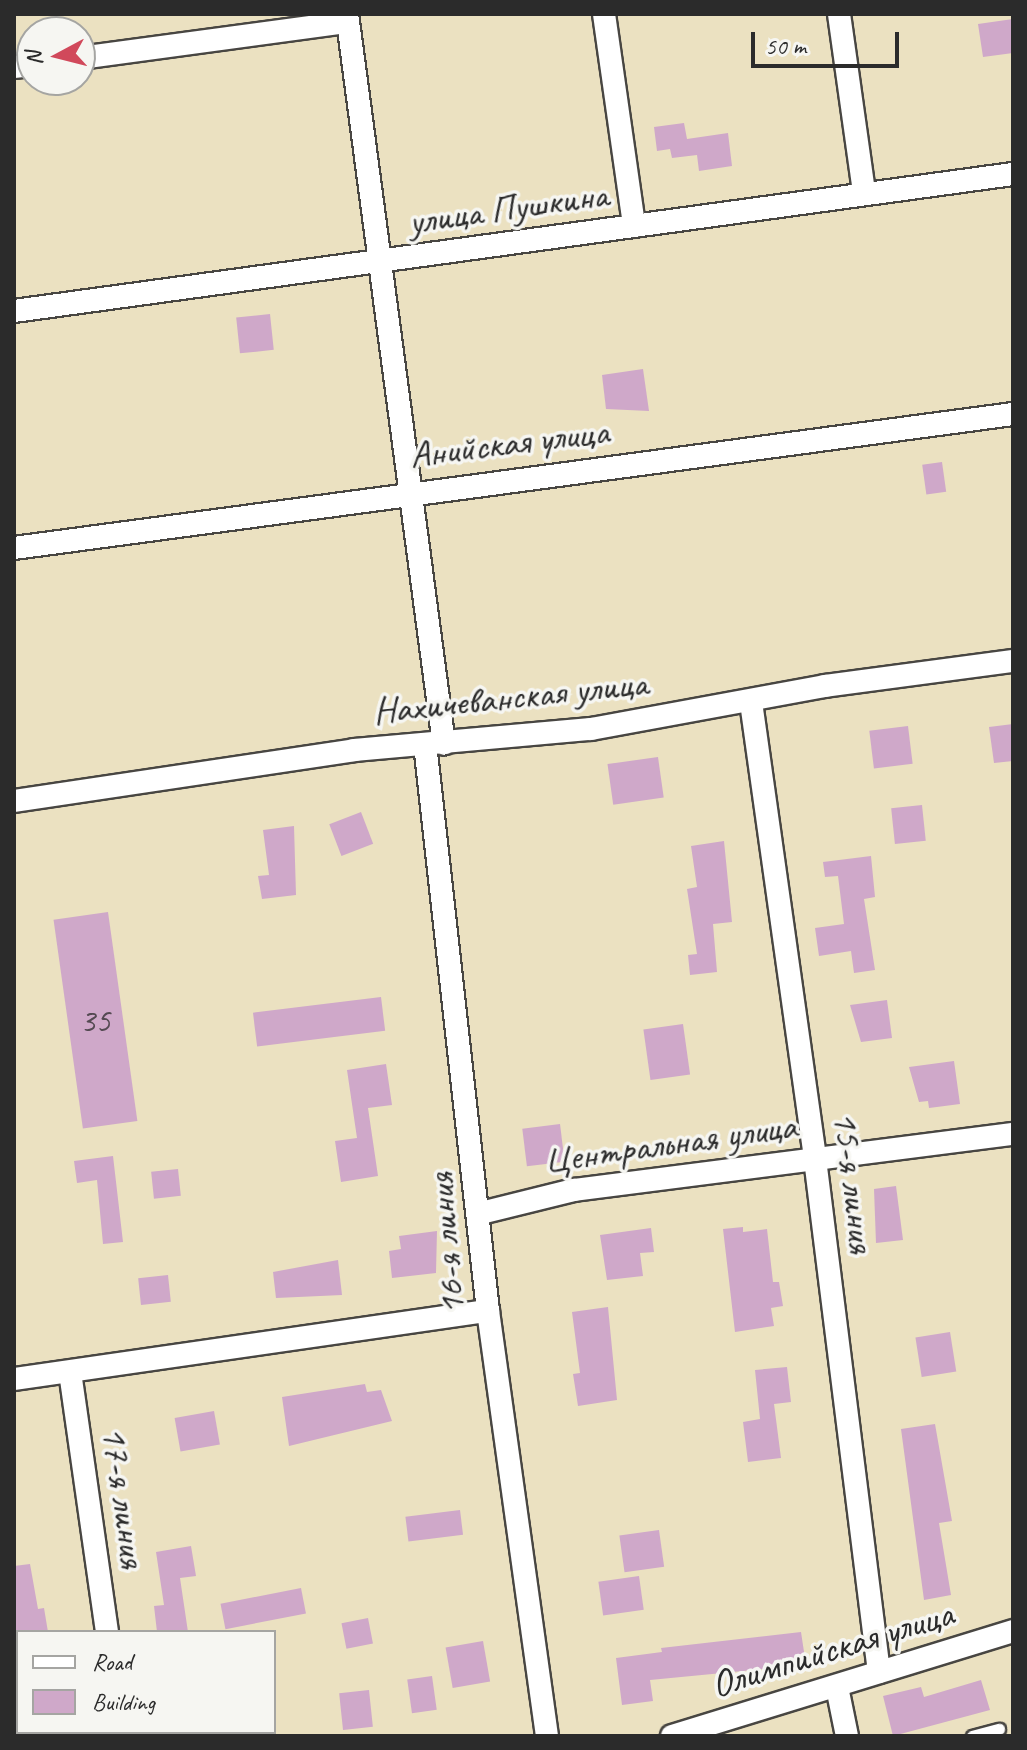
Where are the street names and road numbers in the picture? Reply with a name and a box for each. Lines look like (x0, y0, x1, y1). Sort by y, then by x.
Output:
street label: улица Пушкина (405, 171, 611, 245)
street label: Анийская улица (406, 408, 612, 478)
street label: Нахичеванская улица (371, 660, 649, 734)
street label: Центральная улица (540, 1103, 800, 1183)
street label: 15-я линия (823, 1109, 885, 1255)
street label: 16-я линия (417, 1171, 475, 1317)
street label: 17-я линия (92, 1423, 156, 1571)
street label: Олимпийская улица (704, 1590, 960, 1708)

